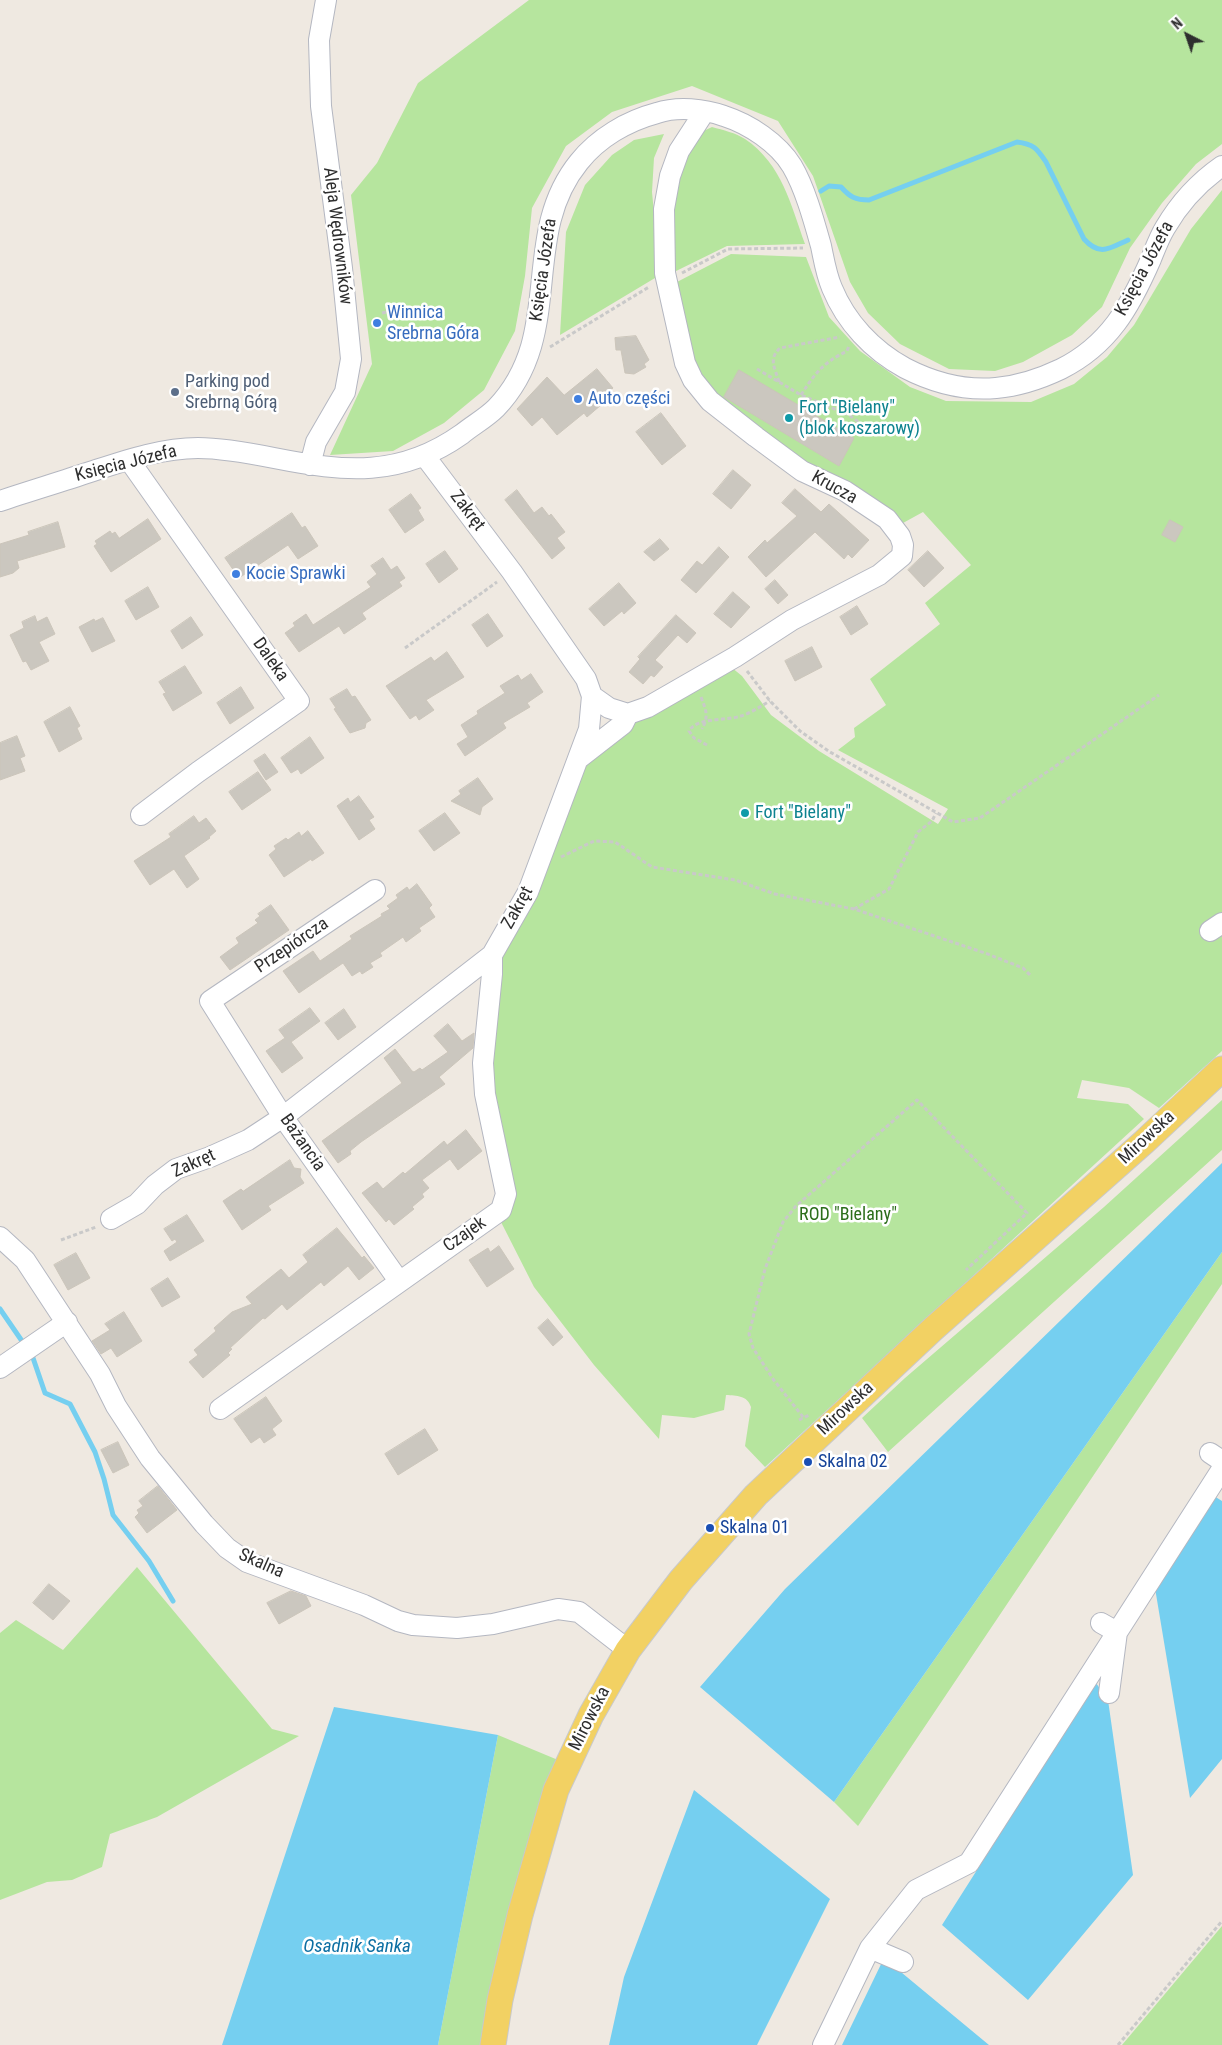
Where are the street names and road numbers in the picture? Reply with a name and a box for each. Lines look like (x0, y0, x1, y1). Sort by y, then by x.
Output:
street label: Aleja Wędrowników (318, 166, 356, 306)
street label: Księcia Józefa (526, 217, 562, 323)
street label: Księcia Józefa (1111, 218, 1179, 320)
street label: Księcia Józefa (73, 441, 179, 487)
street label: Krucza (807, 467, 861, 509)
street label: Zakręt (445, 486, 489, 536)
street label: Daleka (247, 634, 293, 686)
street label: Zakręt (498, 883, 538, 933)
street label: Przepiórcza (251, 914, 333, 978)
street label: Mirowska (1115, 1107, 1179, 1169)
street label: Bażancia (275, 1110, 329, 1176)
street label: Zakręt (169, 1145, 219, 1183)
street label: Czajek (439, 1213, 491, 1257)
street label: Mirowska (814, 1378, 878, 1440)
street label: Skalna (235, 1544, 287, 1584)
street label: Mirowska (565, 1683, 615, 1755)

